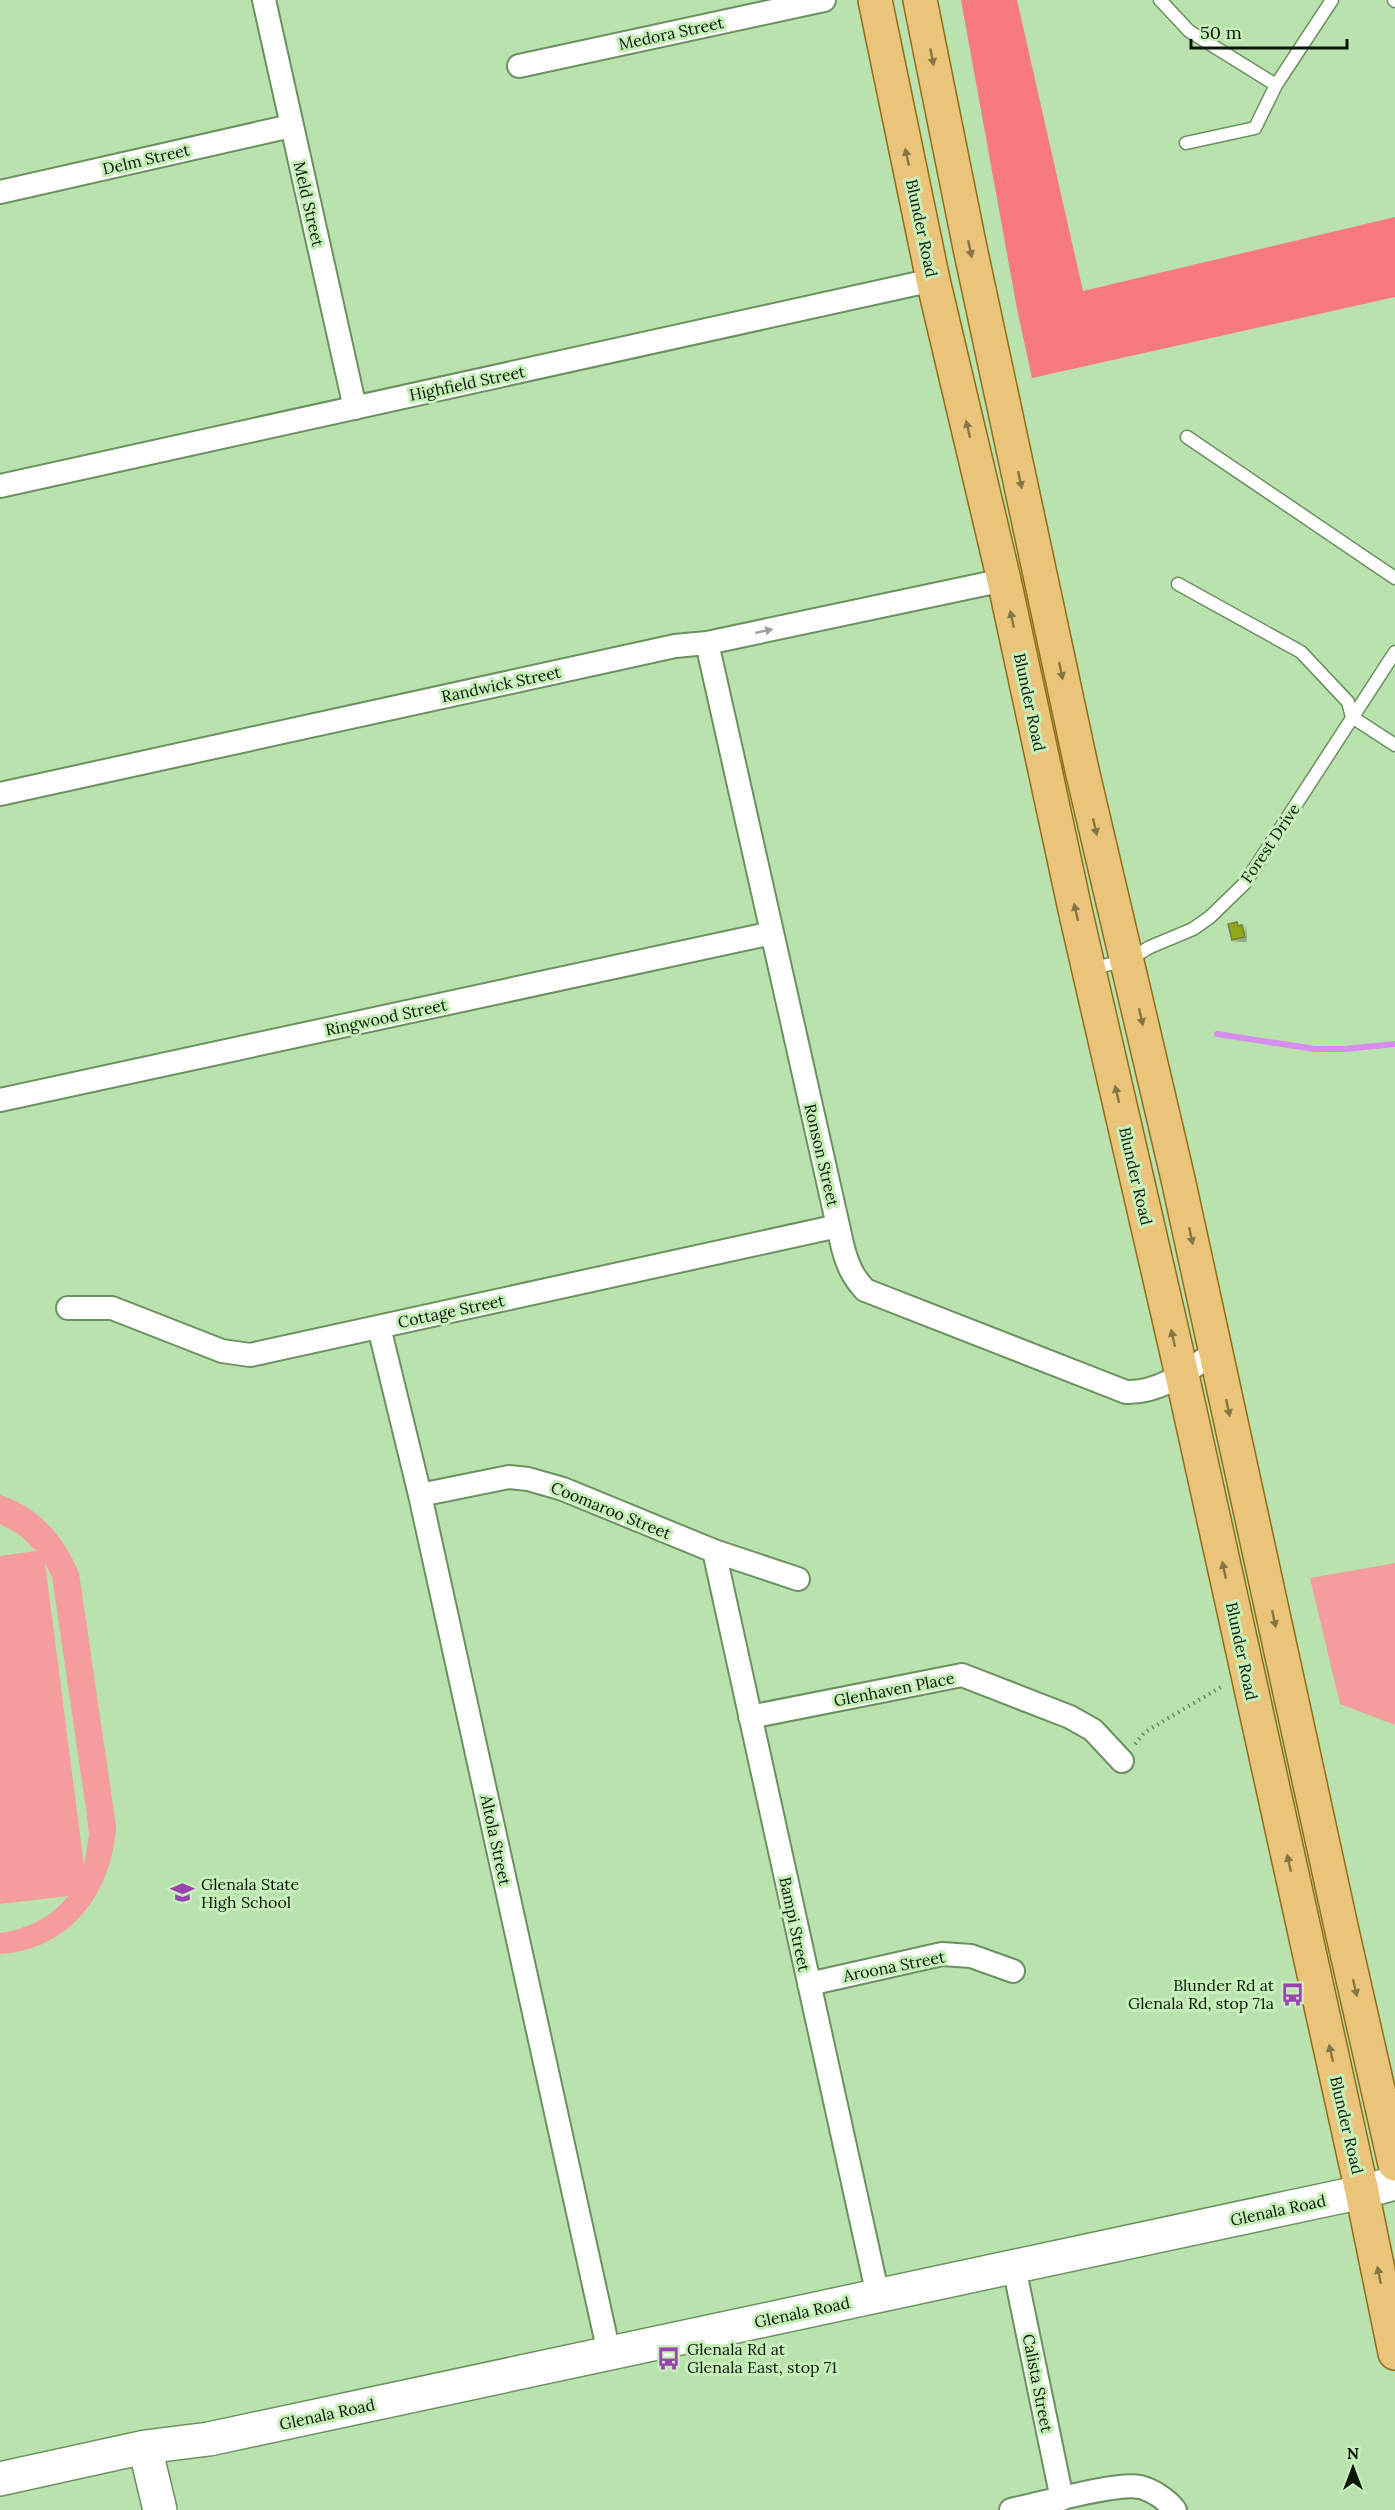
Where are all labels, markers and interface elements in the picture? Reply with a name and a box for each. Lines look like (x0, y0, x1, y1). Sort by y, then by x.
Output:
street label: Medora Street (617, 12, 726, 54)
scale bar (1191, 12, 1347, 50)
text: 50 m (1200, 21, 1242, 44)
one-way arrow (927, 48, 937, 67)
street label: Delm Street (100, 139, 192, 179)
one-way arrow (902, 148, 912, 166)
street label: Meld Street (289, 159, 329, 249)
street label: Blunder Road (902, 177, 942, 279)
one-way arrow (966, 239, 975, 258)
street label: Highfield Street (407, 361, 527, 405)
one-way arrow (963, 420, 973, 438)
one-way arrow (1016, 471, 1025, 490)
one-way arrow (1007, 610, 1017, 628)
one-way arrow (755, 626, 774, 635)
street label: Blunder Road (1010, 651, 1050, 753)
street label: Randwick Street (439, 661, 563, 706)
one-way arrow (1057, 662, 1066, 681)
street label: Forest Drive (1236, 799, 1304, 886)
one-way arrow (1091, 817, 1101, 836)
one-way arrow (1071, 903, 1080, 922)
street label: Ringwood Street (323, 994, 449, 1040)
one-way arrow (1136, 1008, 1146, 1027)
one-way arrow (1112, 1084, 1122, 1103)
street label: Ronson Street (800, 1102, 844, 1209)
street label: Blunder Road (1115, 1125, 1157, 1227)
one-way arrow (1186, 1227, 1196, 1245)
street label: Cottage Street (396, 1290, 507, 1332)
one-way arrow (1168, 1329, 1177, 1348)
one-way arrow (1224, 1399, 1234, 1417)
street label: Coomaroo Street (548, 1477, 675, 1543)
one-way arrow (1219, 1561, 1229, 1579)
street label: Blunder Road (1222, 1600, 1262, 1702)
one-way arrow (1270, 1610, 1279, 1629)
street label: Glenhaven Place (832, 1667, 956, 1711)
street label: Altola Street (476, 1792, 516, 1888)
one-way arrow (1284, 1853, 1293, 1872)
place label: Glenala State High School (201, 1874, 300, 1912)
street label: Bampi Street (775, 1875, 815, 1974)
school or university icon: Glenala State High School (170, 1880, 196, 1906)
street label: Aroona Street (841, 1946, 947, 1986)
place label: Blunder Rd at Glenala Rd, stop 71a (1128, 1975, 1275, 2013)
one-way arrow (1350, 1978, 1360, 1997)
bus stop icon: Blunder Rd at Glenala Rd, stop 71a (1279, 1981, 1305, 2007)
one-way arrow (1326, 2043, 1335, 2062)
street label: Blunder Road (1326, 2074, 1368, 2176)
street label: Glenala Road (1228, 2190, 1328, 2230)
one-way arrow (1374, 2266, 1383, 2285)
street label: Glenala Road (752, 2292, 852, 2332)
street label: Calista Street (1019, 2332, 1057, 2435)
place label: Glenala Rd at Glenala East, stop 71 (687, 2339, 837, 2377)
bus stop icon: Glenala Rd at Glenala East, stop 71 (656, 2345, 682, 2371)
street label: Glenala Road (277, 2394, 377, 2434)
north arrow (1323, 2438, 1383, 2498)
text: N (1347, 2443, 1359, 2463)

